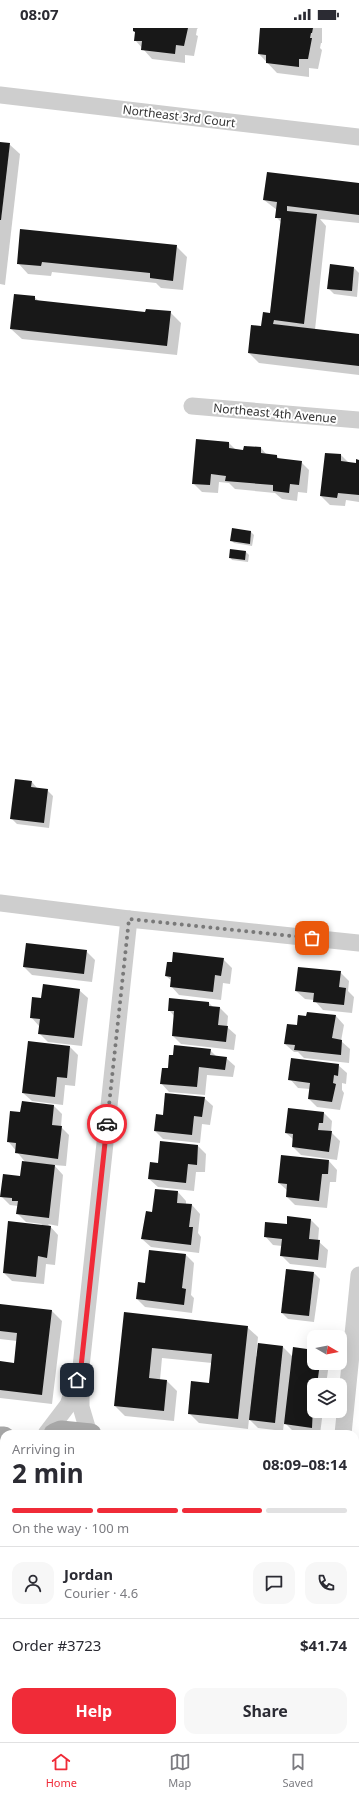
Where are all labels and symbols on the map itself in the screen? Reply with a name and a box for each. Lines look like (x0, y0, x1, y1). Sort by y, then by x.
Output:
street label: Northeast 3rd Court (122, 101, 237, 131)
street label: Northeast 4th Avenue (213, 399, 338, 427)
pin (295, 921, 329, 955)
courier (87, 1104, 127, 1144)
north arrow (307, 1330, 347, 1370)
pin (60, 1363, 94, 1397)

